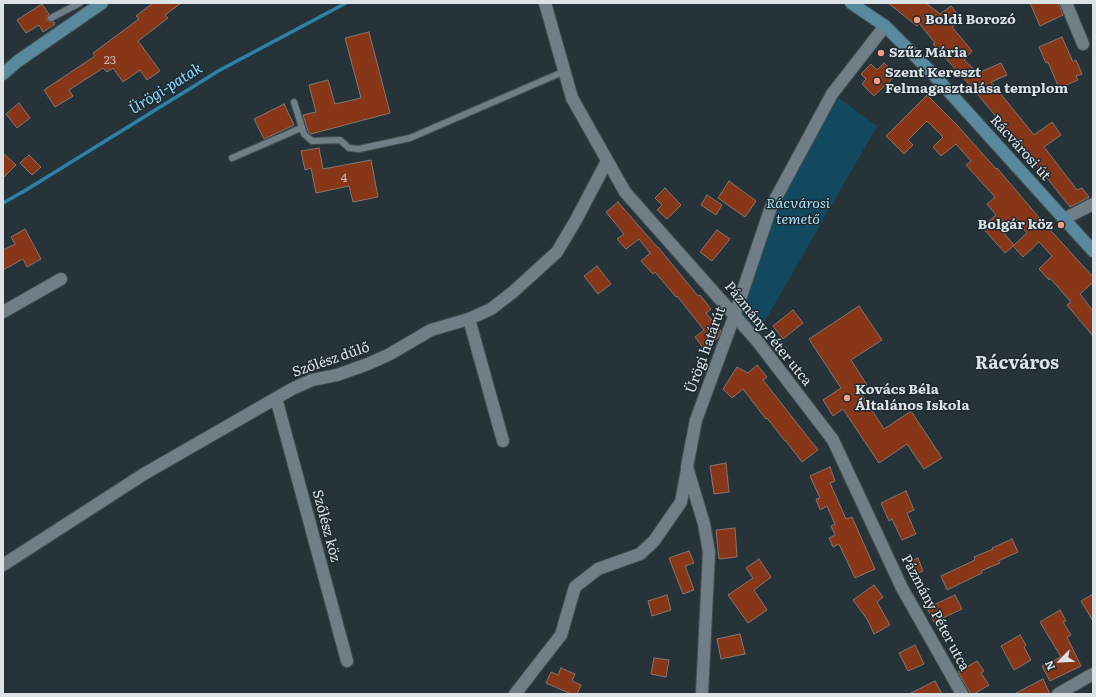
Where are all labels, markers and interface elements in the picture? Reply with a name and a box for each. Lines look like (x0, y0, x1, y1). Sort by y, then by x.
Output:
place label: Boldi Borozó (925, 12, 1016, 28)
marker: Boldi Borozó (912, 15, 922, 25)
place label: Szűz Mária (889, 45, 967, 61)
marker: Szűz Mária (876, 48, 886, 58)
house number: 23 (104, 53, 116, 67)
water label: Ürögi-patak (126, 59, 206, 119)
place label: Szent Kereszt Felmagasztalása templom (885, 65, 1068, 98)
marker: Szent Kereszt Felmagasztalása templom (872, 76, 882, 86)
street label: Rácvárosi út (986, 112, 1054, 184)
house number: 4 (341, 171, 347, 185)
park label: Rácvárosi temető (766, 196, 830, 228)
place label: Bolgár köz (978, 217, 1053, 233)
marker: Bolgár köz (1056, 220, 1066, 230)
street label: Pázmány Péter utca (721, 278, 815, 390)
street label: Ürögi határút (683, 304, 729, 396)
street label: Szőlész dűlő (290, 339, 372, 381)
district label: Rácváros (975, 353, 1059, 375)
place label: Kovács Béla Általános Iskola (855, 382, 970, 414)
marker: Kovács Béla Általános Iskola (842, 393, 852, 403)
street label: Szőlész köz (308, 488, 344, 564)
street label: Pázmány Péter utca (897, 552, 973, 674)
north arrow (1040, 641, 1080, 681)
text: N (1040, 658, 1058, 673)

